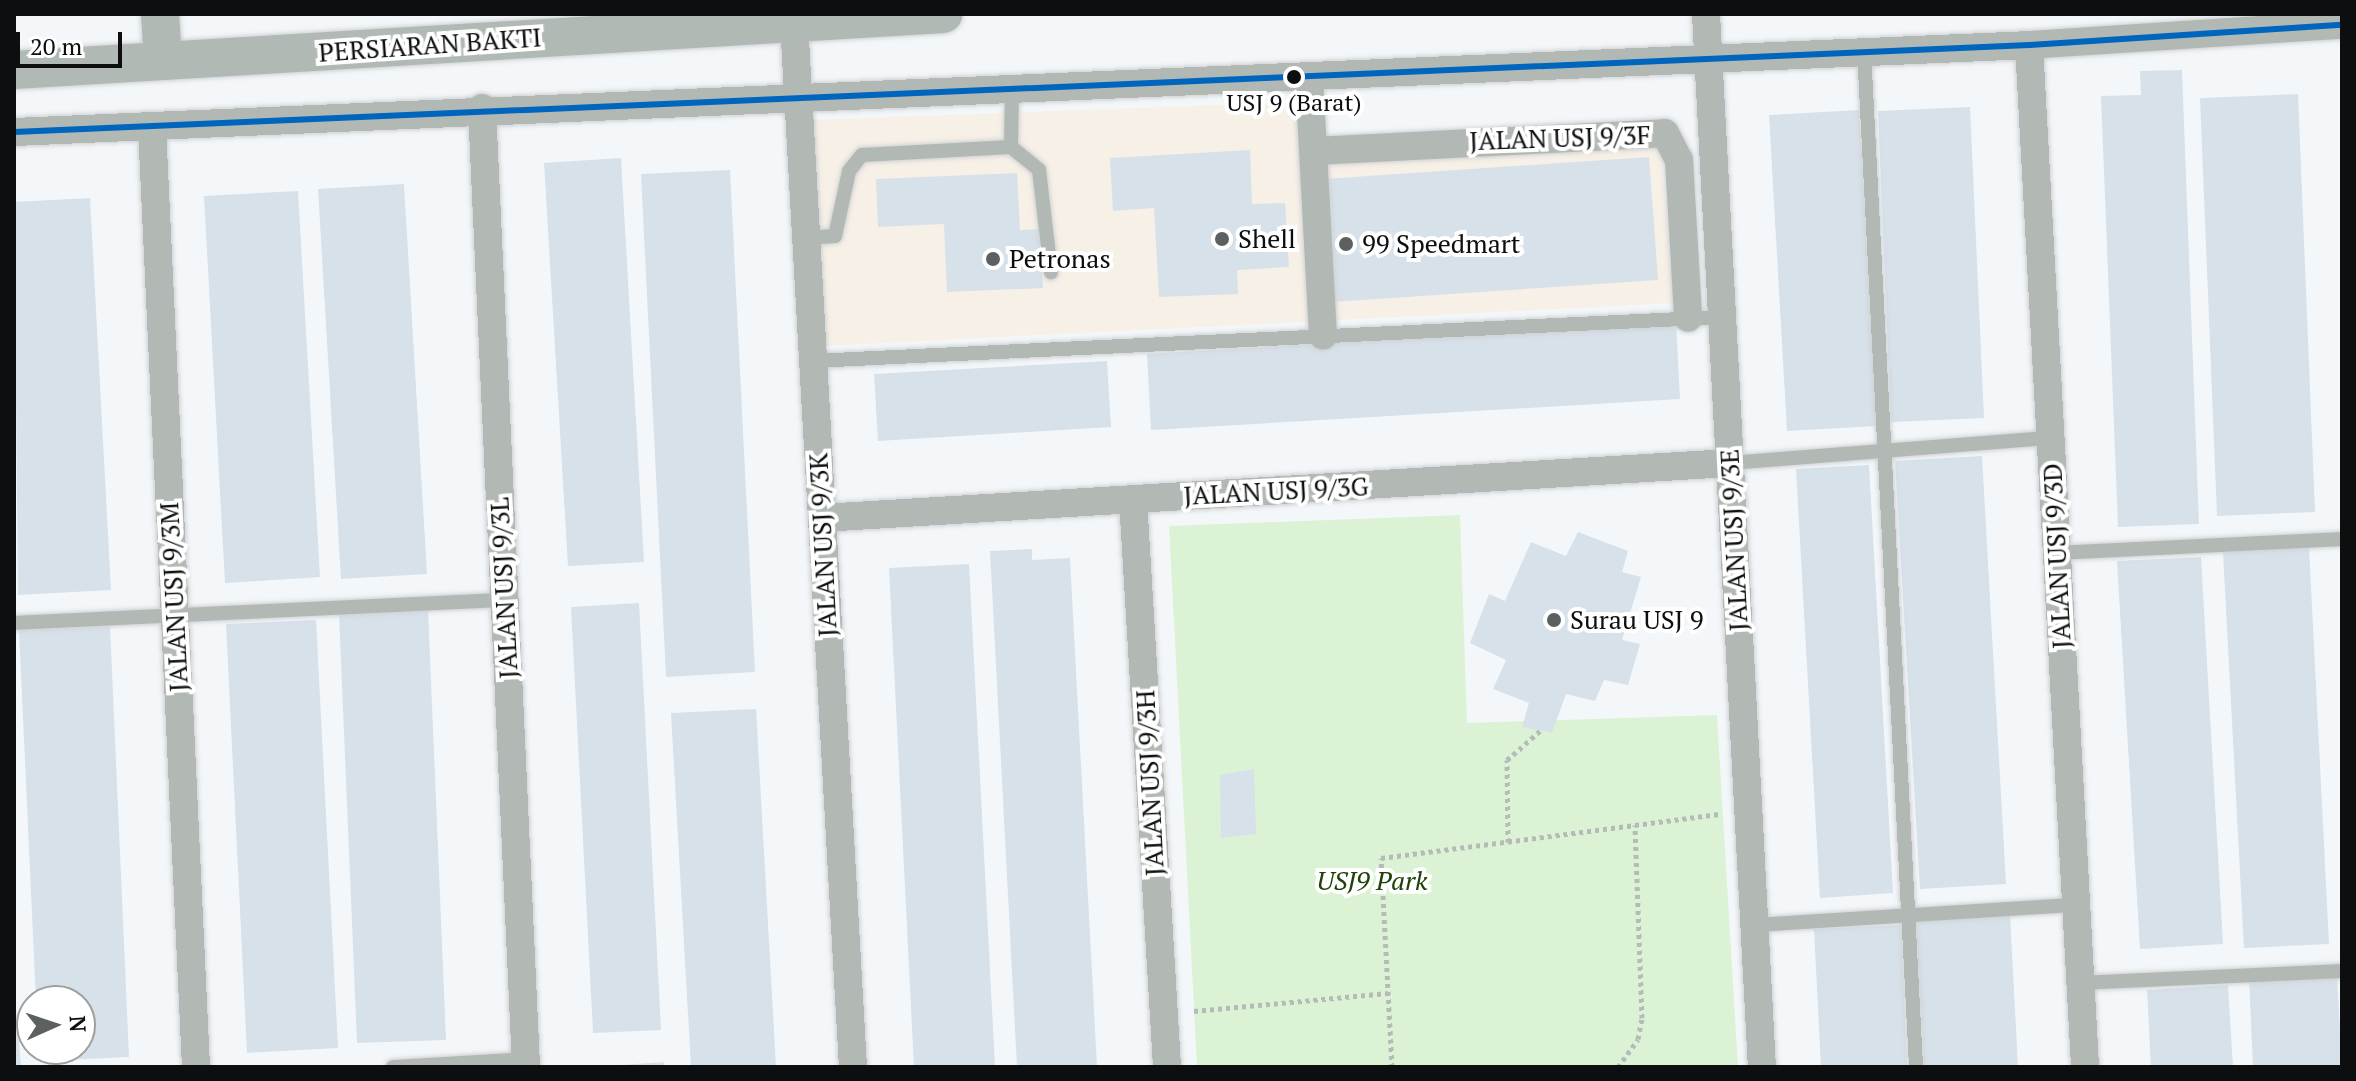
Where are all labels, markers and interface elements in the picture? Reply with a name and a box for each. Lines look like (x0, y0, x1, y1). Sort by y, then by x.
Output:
scale bar (20, 16, 126, 66)
street label: PERSIARAN BAKTI (317, 22, 543, 68)
text: 20 m (30, 30, 82, 62)
marker: USJ 9 (Barat) (1286, 69, 1302, 85)
place label: USJ 9 (Barat) (1226, 89, 1362, 117)
street label: JALAN USJ 9/3F (1469, 119, 1651, 157)
place label: Shell (1238, 223, 1296, 255)
place label: 99 Speedmart (1362, 228, 1520, 260)
marker: Shell (1213, 230, 1231, 248)
marker: 99 Speedmart (1337, 235, 1355, 253)
place label: Petronas (1009, 243, 1111, 275)
marker: Petronas (984, 250, 1002, 268)
street label: JALAN USJ 9/3E (1714, 448, 1754, 632)
street label: JALAN USJ 9/3K (803, 452, 843, 638)
street label: JALAN USJ 9/3D (2037, 462, 2077, 650)
street label: JALAN USJ 9/3G (1183, 471, 1369, 511)
street label: JALAN USJ 9/3L (484, 497, 524, 679)
street label: JALAN USJ 9/3M (153, 501, 195, 693)
place label: Surau USJ 9 (1570, 604, 1704, 636)
marker: Surau USJ 9 (1545, 611, 1563, 629)
street label: JALAN USJ 9/3H (1130, 689, 1170, 877)
park label: USJ9 Park (1317, 865, 1427, 897)
north arrow (16, 985, 96, 1065)
text: N (64, 1015, 93, 1033)

